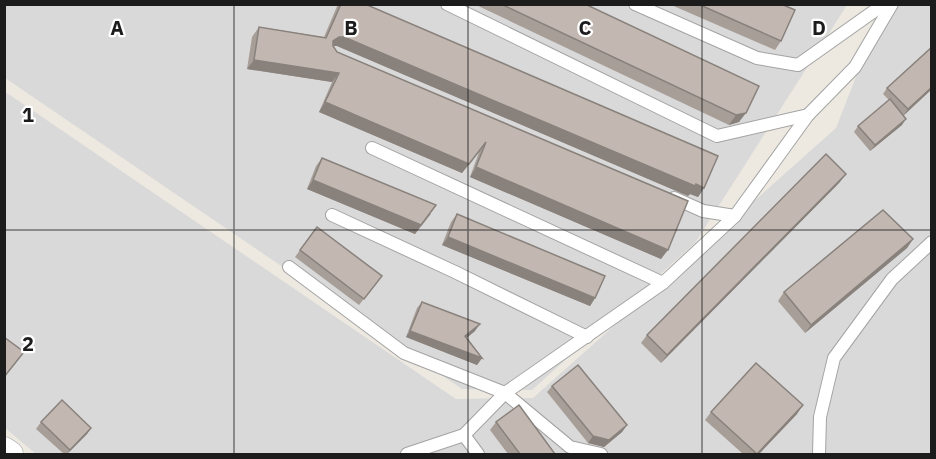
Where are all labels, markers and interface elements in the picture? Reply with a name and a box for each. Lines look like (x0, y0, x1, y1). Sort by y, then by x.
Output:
text: A (110, 14, 124, 41)
text: B (344, 14, 358, 41)
text: C (578, 14, 592, 41)
text: D (812, 14, 826, 41)
text: 1 (22, 101, 34, 128)
text: 2 (22, 330, 34, 357)

